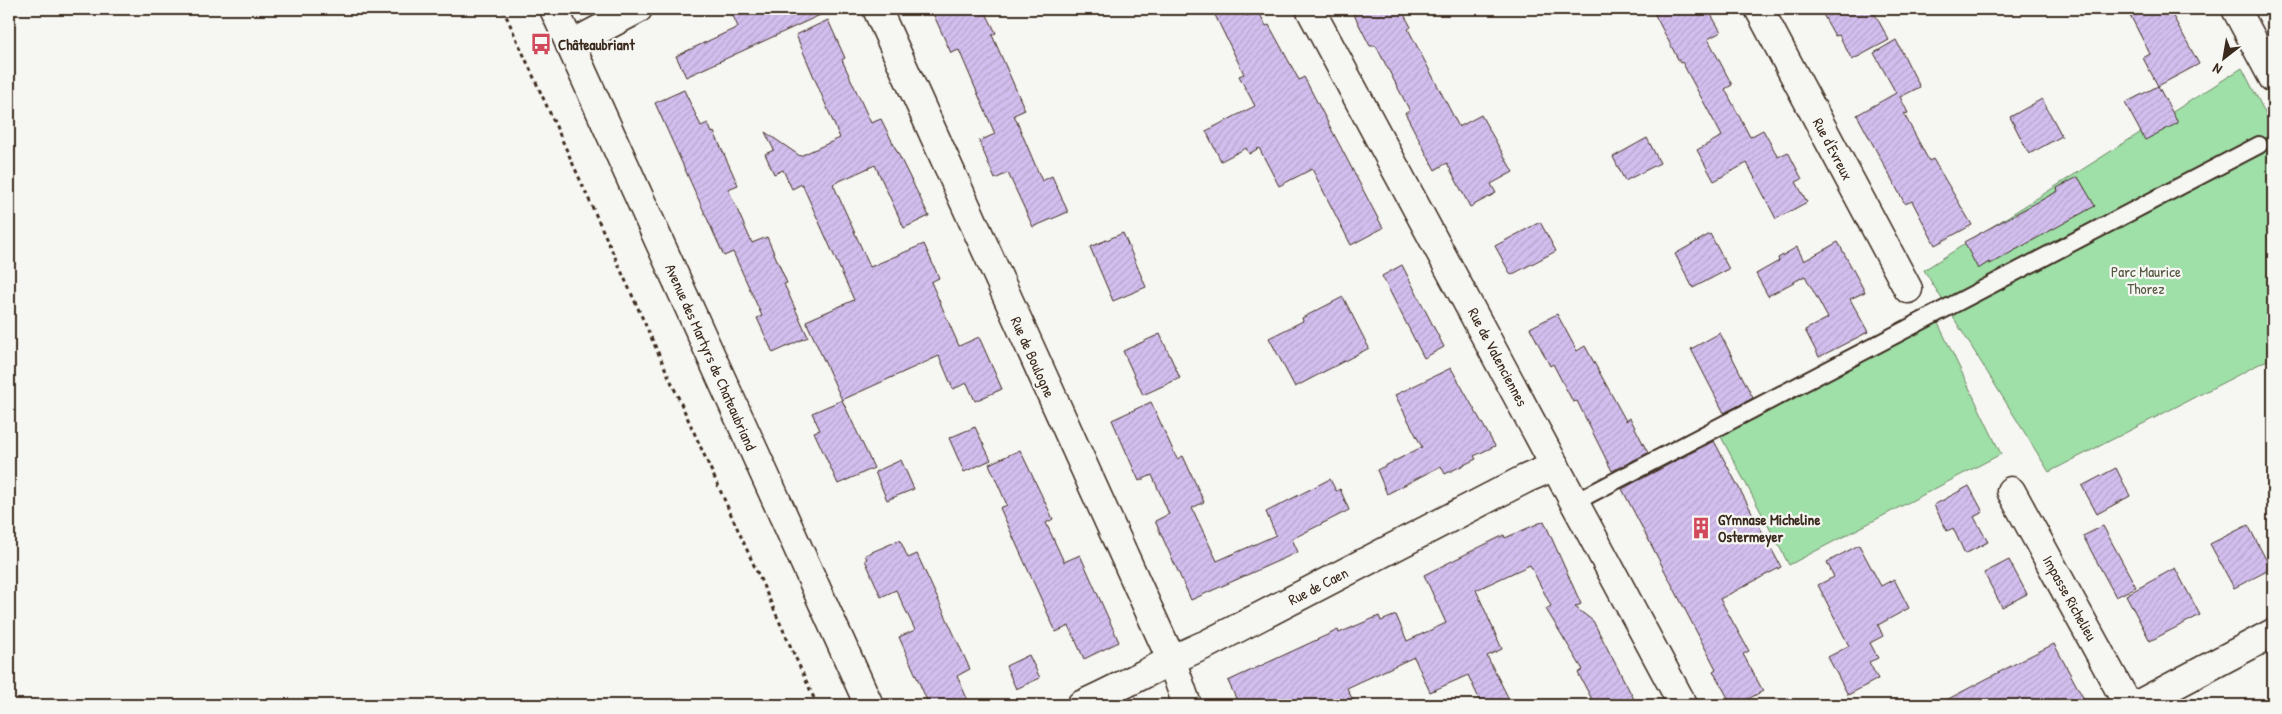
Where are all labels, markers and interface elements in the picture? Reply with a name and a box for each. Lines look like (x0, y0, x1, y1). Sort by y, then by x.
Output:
bus stop icon: Châteaubriant (528, 31, 554, 57)
north arrow (2200, 32, 2250, 82)
place label: Châteaubriant (558, 34, 635, 55)
text: N (2208, 59, 2225, 80)
street label: Rue d'Evreux (1808, 114, 1858, 184)
street label: Avenue des Martyrs de Chateaubriand (660, 260, 762, 454)
park label: Parc Maurice Thorez (2111, 261, 2181, 299)
street label: Rue de Valenciennes (1463, 304, 1533, 410)
street label: Rue de Boulogne (1006, 313, 1060, 401)
place label: GYmnase Micheline Ostermeyer (1718, 509, 1820, 548)
building icon: GYmnase Micheline Ostermeyer (1688, 515, 1714, 541)
street label: Impasse Richelieu (2038, 552, 2102, 644)
street label: Rue de Caen (1285, 562, 1352, 610)

